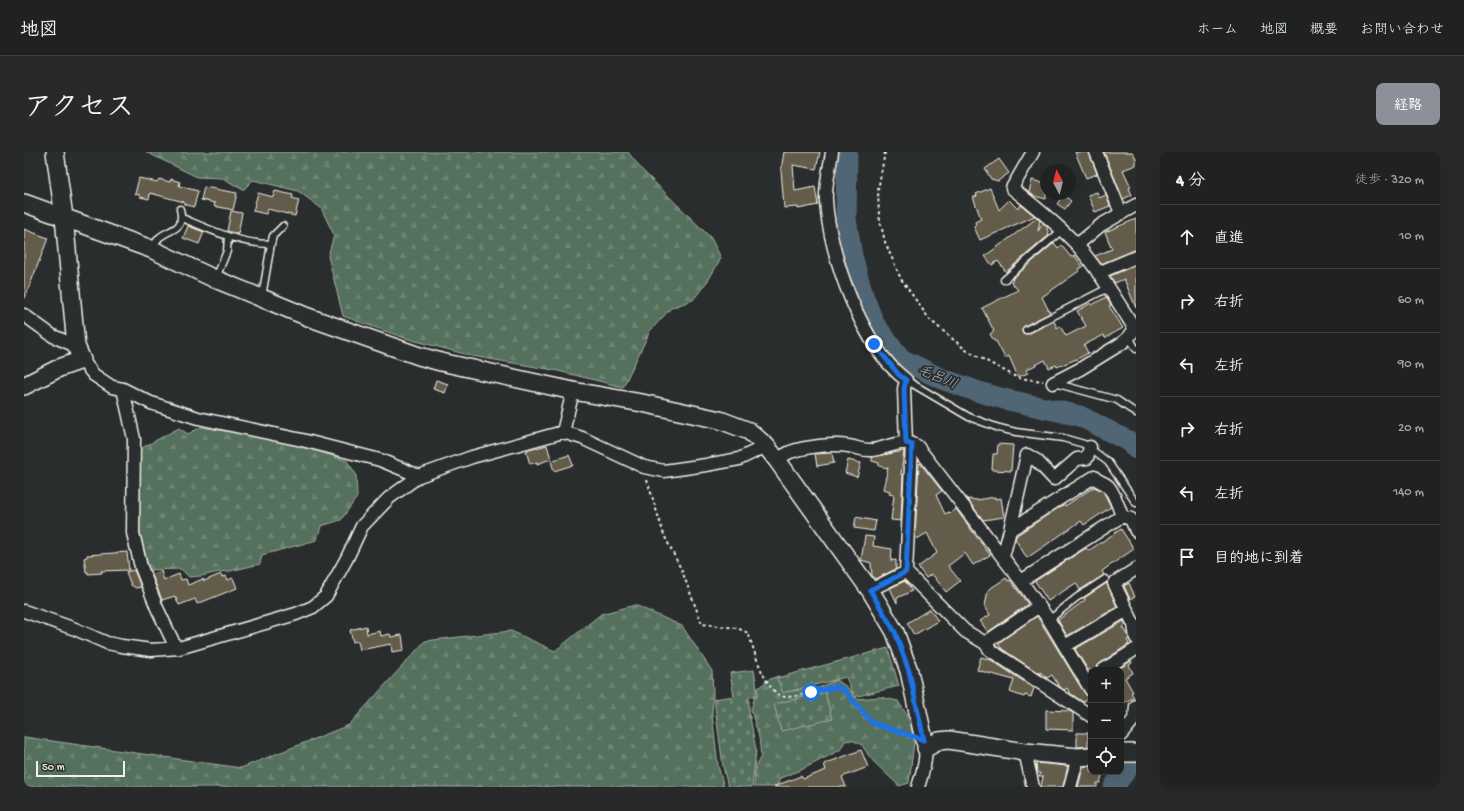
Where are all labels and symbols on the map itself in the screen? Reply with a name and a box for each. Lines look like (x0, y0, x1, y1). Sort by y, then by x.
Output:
north arrow (1040, 164, 1076, 200)
route end (865, 335, 883, 353)
water label: 毛呂川 (914, 362, 960, 394)
route start (802, 683, 820, 701)
scale bar (36, 759, 125, 778)

